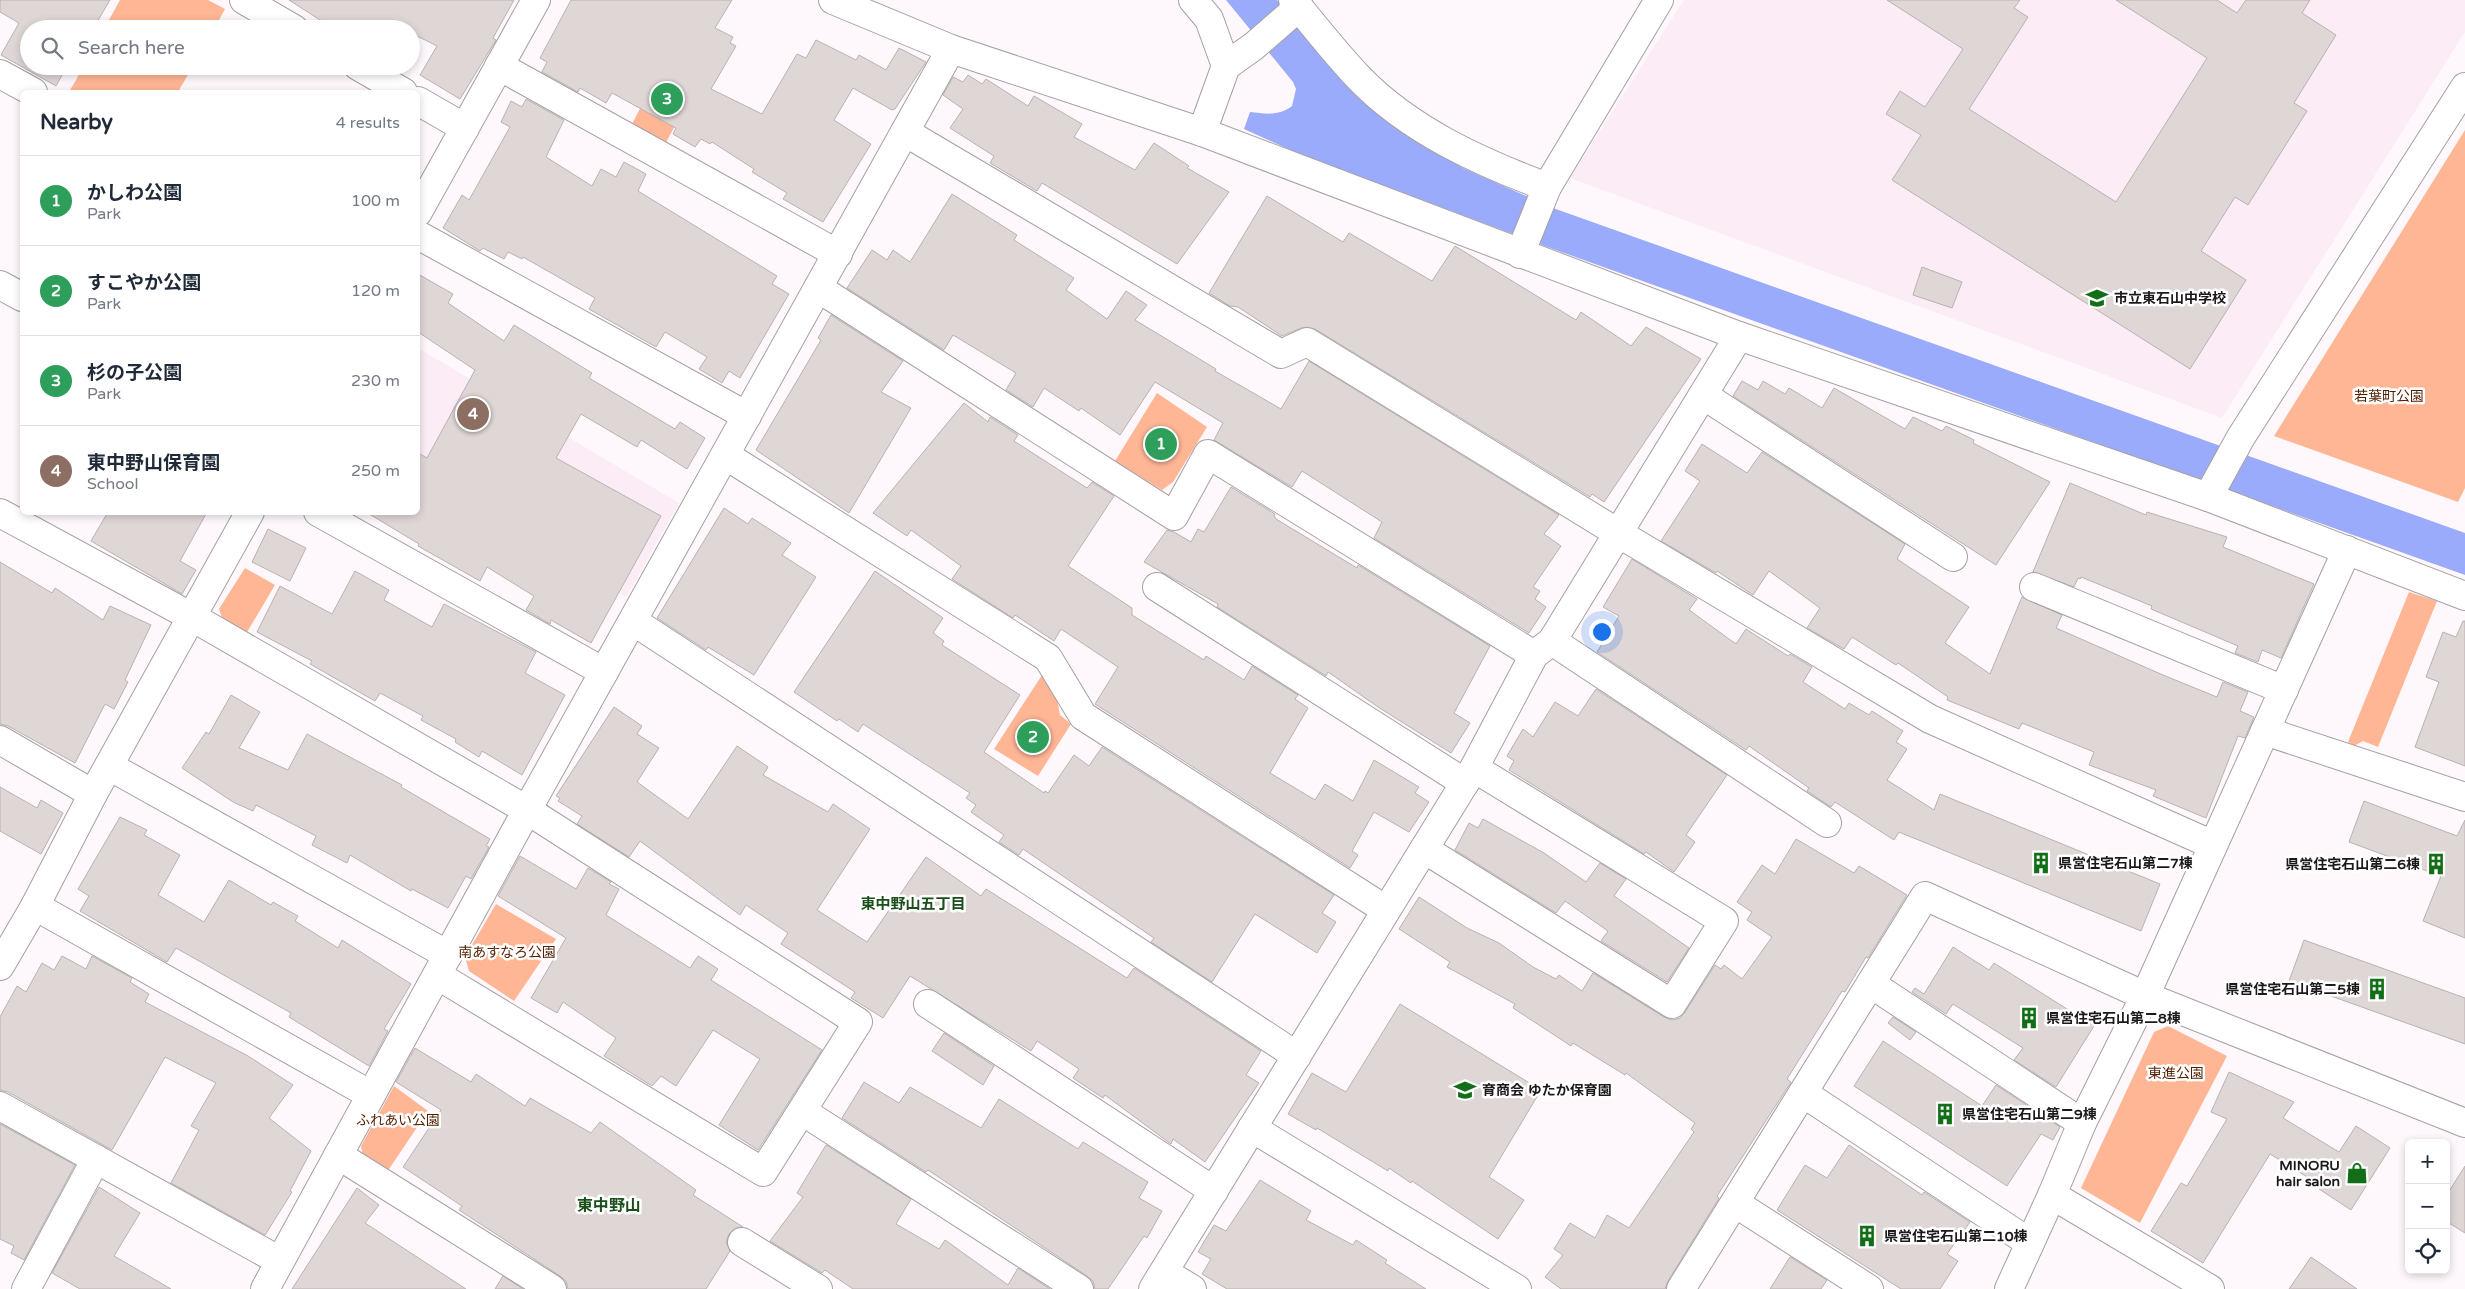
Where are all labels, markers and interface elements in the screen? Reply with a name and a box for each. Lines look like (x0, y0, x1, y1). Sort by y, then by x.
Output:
search box (20, 20, 420, 75)
icon: search (38, 34, 66, 62)
text: Search here (78, 37, 185, 59)
pin: 3 (651, 80, 683, 118)
text: Nearby (40, 110, 113, 135)
text: 4 results (336, 113, 400, 133)
text: かしわ公園 (87, 182, 182, 204)
text: 1 (51, 191, 61, 211)
text: 100 m (351, 191, 400, 211)
text: Park (87, 204, 121, 224)
text: すこやか公園 (87, 272, 201, 294)
text: 2 (51, 281, 61, 301)
text: 120 m (351, 281, 400, 301)
school or university icon: 市立東石山中学校 (2084, 285, 2110, 311)
place label: 市立東石山中学校 (2114, 290, 2226, 307)
text: Park (87, 294, 121, 314)
text: 杉の子公園 (87, 362, 182, 384)
text: 3 (51, 371, 61, 391)
text: 230 m (351, 371, 400, 391)
text: Park (87, 384, 121, 404)
park label: 若葉町公園 (2354, 388, 2424, 405)
pin: 4 (457, 395, 489, 433)
pin: 1 (1145, 425, 1177, 463)
text: 東中野山保育園 (87, 452, 220, 474)
text: 4 (51, 461, 61, 481)
text: 250 m (351, 461, 400, 481)
text: School (87, 474, 139, 494)
your location (1589, 619, 1615, 645)
pin: 2 (1017, 718, 1049, 756)
building icon: 県営住宅石山第二7棟 (2028, 850, 2054, 876)
building icon: 県営住宅石山第二6棟 (2423, 851, 2449, 877)
place label: 県営住宅石山第二7棟 (2058, 855, 2193, 872)
place label: 県営住宅石山第二6棟 (2285, 856, 2420, 873)
district label: 東中野山五丁目 (860, 895, 966, 913)
park label: 南あすなろ公園 (458, 944, 556, 961)
building icon: 県営住宅石山第二5棟 (2364, 976, 2390, 1002)
place label: 県営住宅石山第二5棟 (2225, 981, 2360, 998)
building icon: 県営住宅石山第二8棟 (2016, 1005, 2042, 1031)
place label: 県営住宅石山第二8棟 (2046, 1010, 2181, 1027)
park label: 東進公園 (2148, 1065, 2204, 1082)
school or university icon: 育商会 ゆたか保育園 (1452, 1077, 1478, 1103)
place label: 育商会 ゆたか保育園 (1482, 1082, 1612, 1099)
building icon: 県営住宅石山第二9棟 (1932, 1101, 1958, 1127)
place label: 県営住宅石山第二9棟 (1962, 1106, 2097, 1123)
park label: ふれあい公園 (356, 1112, 440, 1129)
map controls (2405, 1139, 2450, 1274)
button: + (2405, 1139, 2450, 1184)
place label: MINORU hair salon (2276, 1157, 2340, 1190)
shop icon: MINORU hair salon (2344, 1160, 2370, 1186)
button: − (2405, 1184, 2450, 1229)
district label: 東中野山 (577, 1196, 641, 1216)
building icon: 県営住宅石山第二10棟 (1854, 1223, 1880, 1249)
place label: 県営住宅石山第二10棟 (1884, 1228, 2028, 1245)
button: locate (2405, 1229, 2450, 1274)

